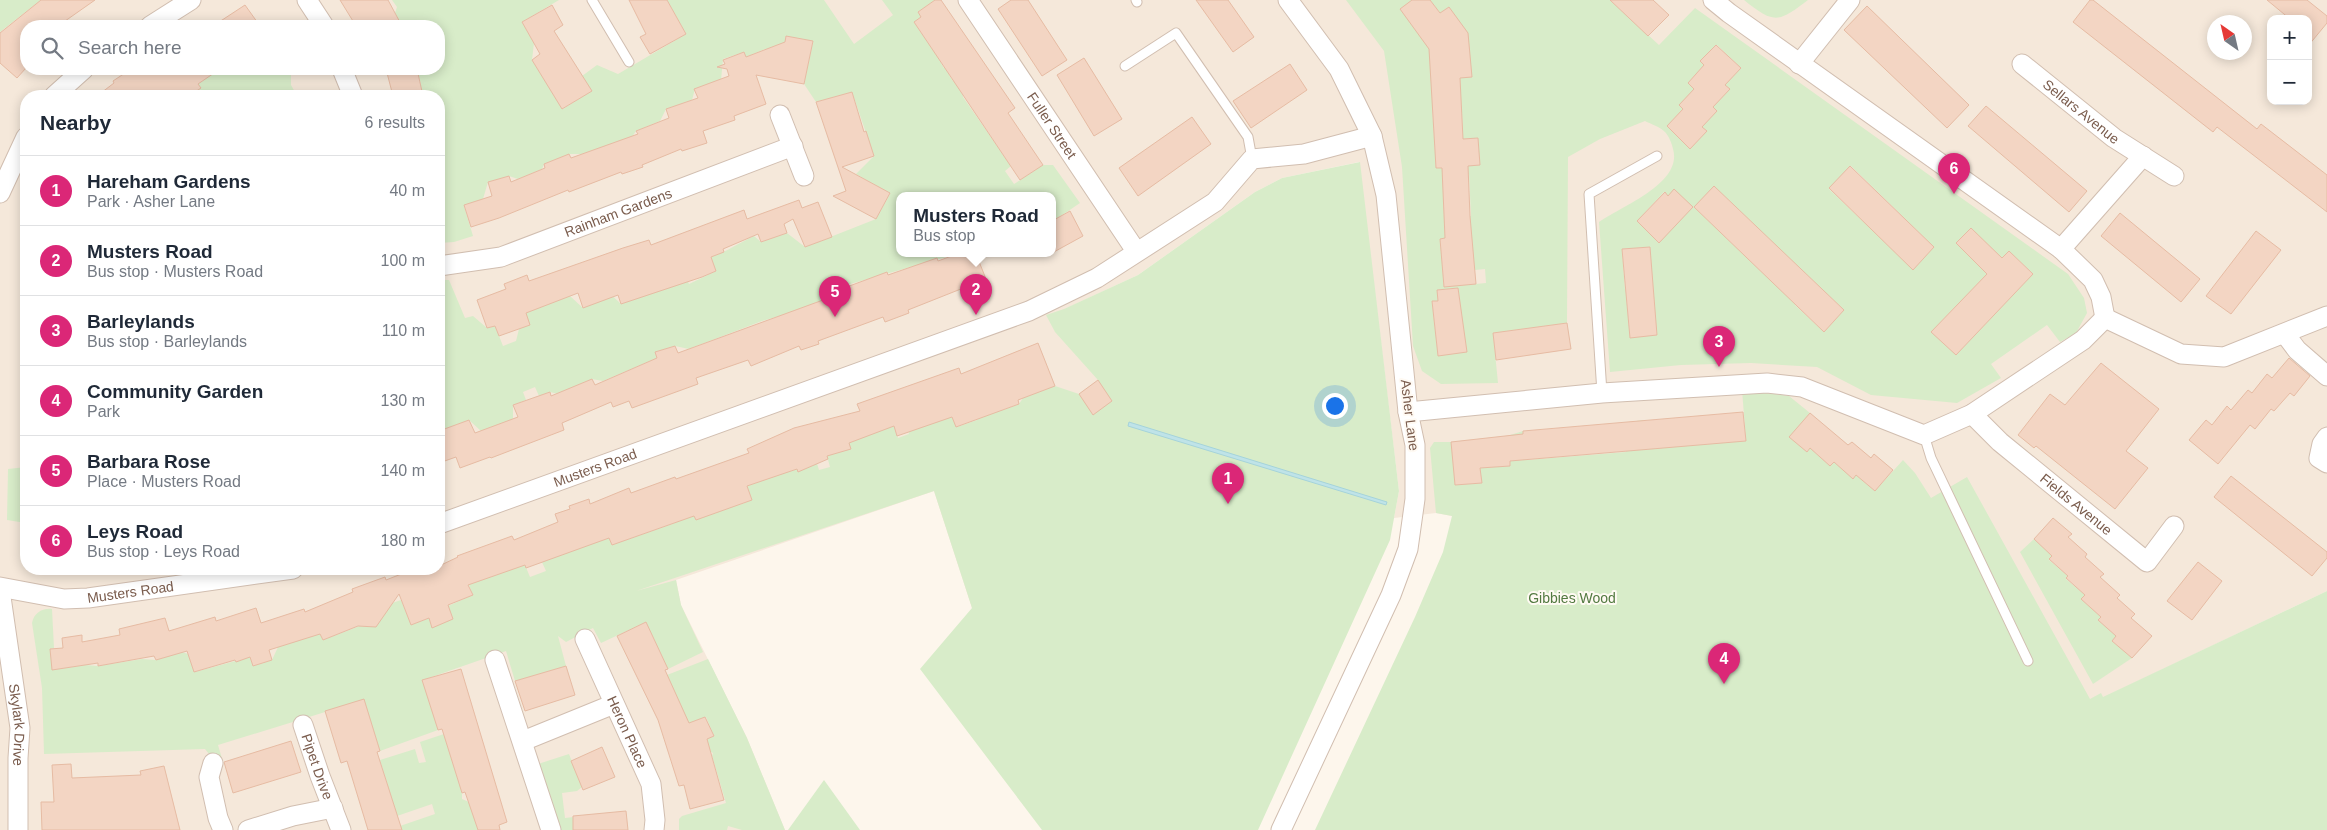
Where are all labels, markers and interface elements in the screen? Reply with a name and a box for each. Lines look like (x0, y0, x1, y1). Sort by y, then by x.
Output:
north arrow (2207, 15, 2252, 60)
map controls (2267, 15, 2312, 105)
button: + (2267, 15, 2312, 60)
search box (20, 20, 445, 75)
icon: search (38, 34, 66, 62)
text: Search here (78, 37, 182, 58)
button: − (2267, 60, 2312, 105)
street label: Sellars Avenue (2040, 76, 2122, 147)
street label: Fuller Street (1024, 89, 1080, 162)
text: Nearby (40, 111, 111, 134)
text: 6 results (365, 114, 425, 131)
pin: 6 (1938, 153, 1970, 194)
text: Hareham Gardens (87, 171, 251, 192)
text: 1 (52, 182, 60, 199)
text: 40 m (389, 182, 425, 199)
street label: Rainham Gardens (562, 185, 674, 240)
popup (896, 192, 1056, 257)
text: Park · Asher Lane (87, 193, 215, 210)
text: Musters Road (913, 205, 1039, 226)
text: Bus stop (913, 227, 975, 244)
text: Musters Road (87, 241, 213, 262)
text: 2 (52, 252, 60, 269)
text: 100 m (381, 252, 425, 269)
text: Bus stop · Musters Road (87, 263, 263, 280)
pin: 2 (960, 274, 992, 315)
pin: 5 (819, 276, 851, 317)
text: Barleylands (87, 311, 195, 332)
text: 3 (52, 322, 60, 339)
text: 110 m (382, 322, 425, 339)
pin: 3 (1703, 326, 1735, 367)
text: Bus stop · Barleylands (87, 333, 247, 350)
street label: Asher Lane (1398, 378, 1422, 452)
text: Community Garden (87, 381, 263, 402)
text: 4 (52, 392, 60, 409)
text: 130 m (381, 392, 425, 409)
your location (1322, 393, 1348, 419)
text: Park (87, 403, 120, 420)
street label: Musters Road (551, 445, 639, 490)
text: Barbara Rose (87, 451, 211, 472)
text: 5 (52, 462, 60, 479)
text: 140 m (381, 462, 425, 479)
pin: 1 (1212, 463, 1244, 504)
street label: Fields Avenue (2037, 470, 2115, 538)
text: Place · Musters Road (87, 473, 241, 490)
text: Leys Road (87, 521, 183, 542)
text: 6 (52, 532, 60, 549)
text: 180 m (381, 532, 425, 549)
text: Bus stop · Leys Road (87, 543, 240, 560)
street label: Musters Road (86, 578, 175, 606)
park label: Gibbies Wood (1528, 590, 1616, 606)
pin: 4 (1708, 643, 1740, 684)
street label: Skylark Drive (6, 683, 28, 766)
street label: Heron Place (604, 693, 651, 770)
street label: Pipet Drive (298, 732, 336, 802)

